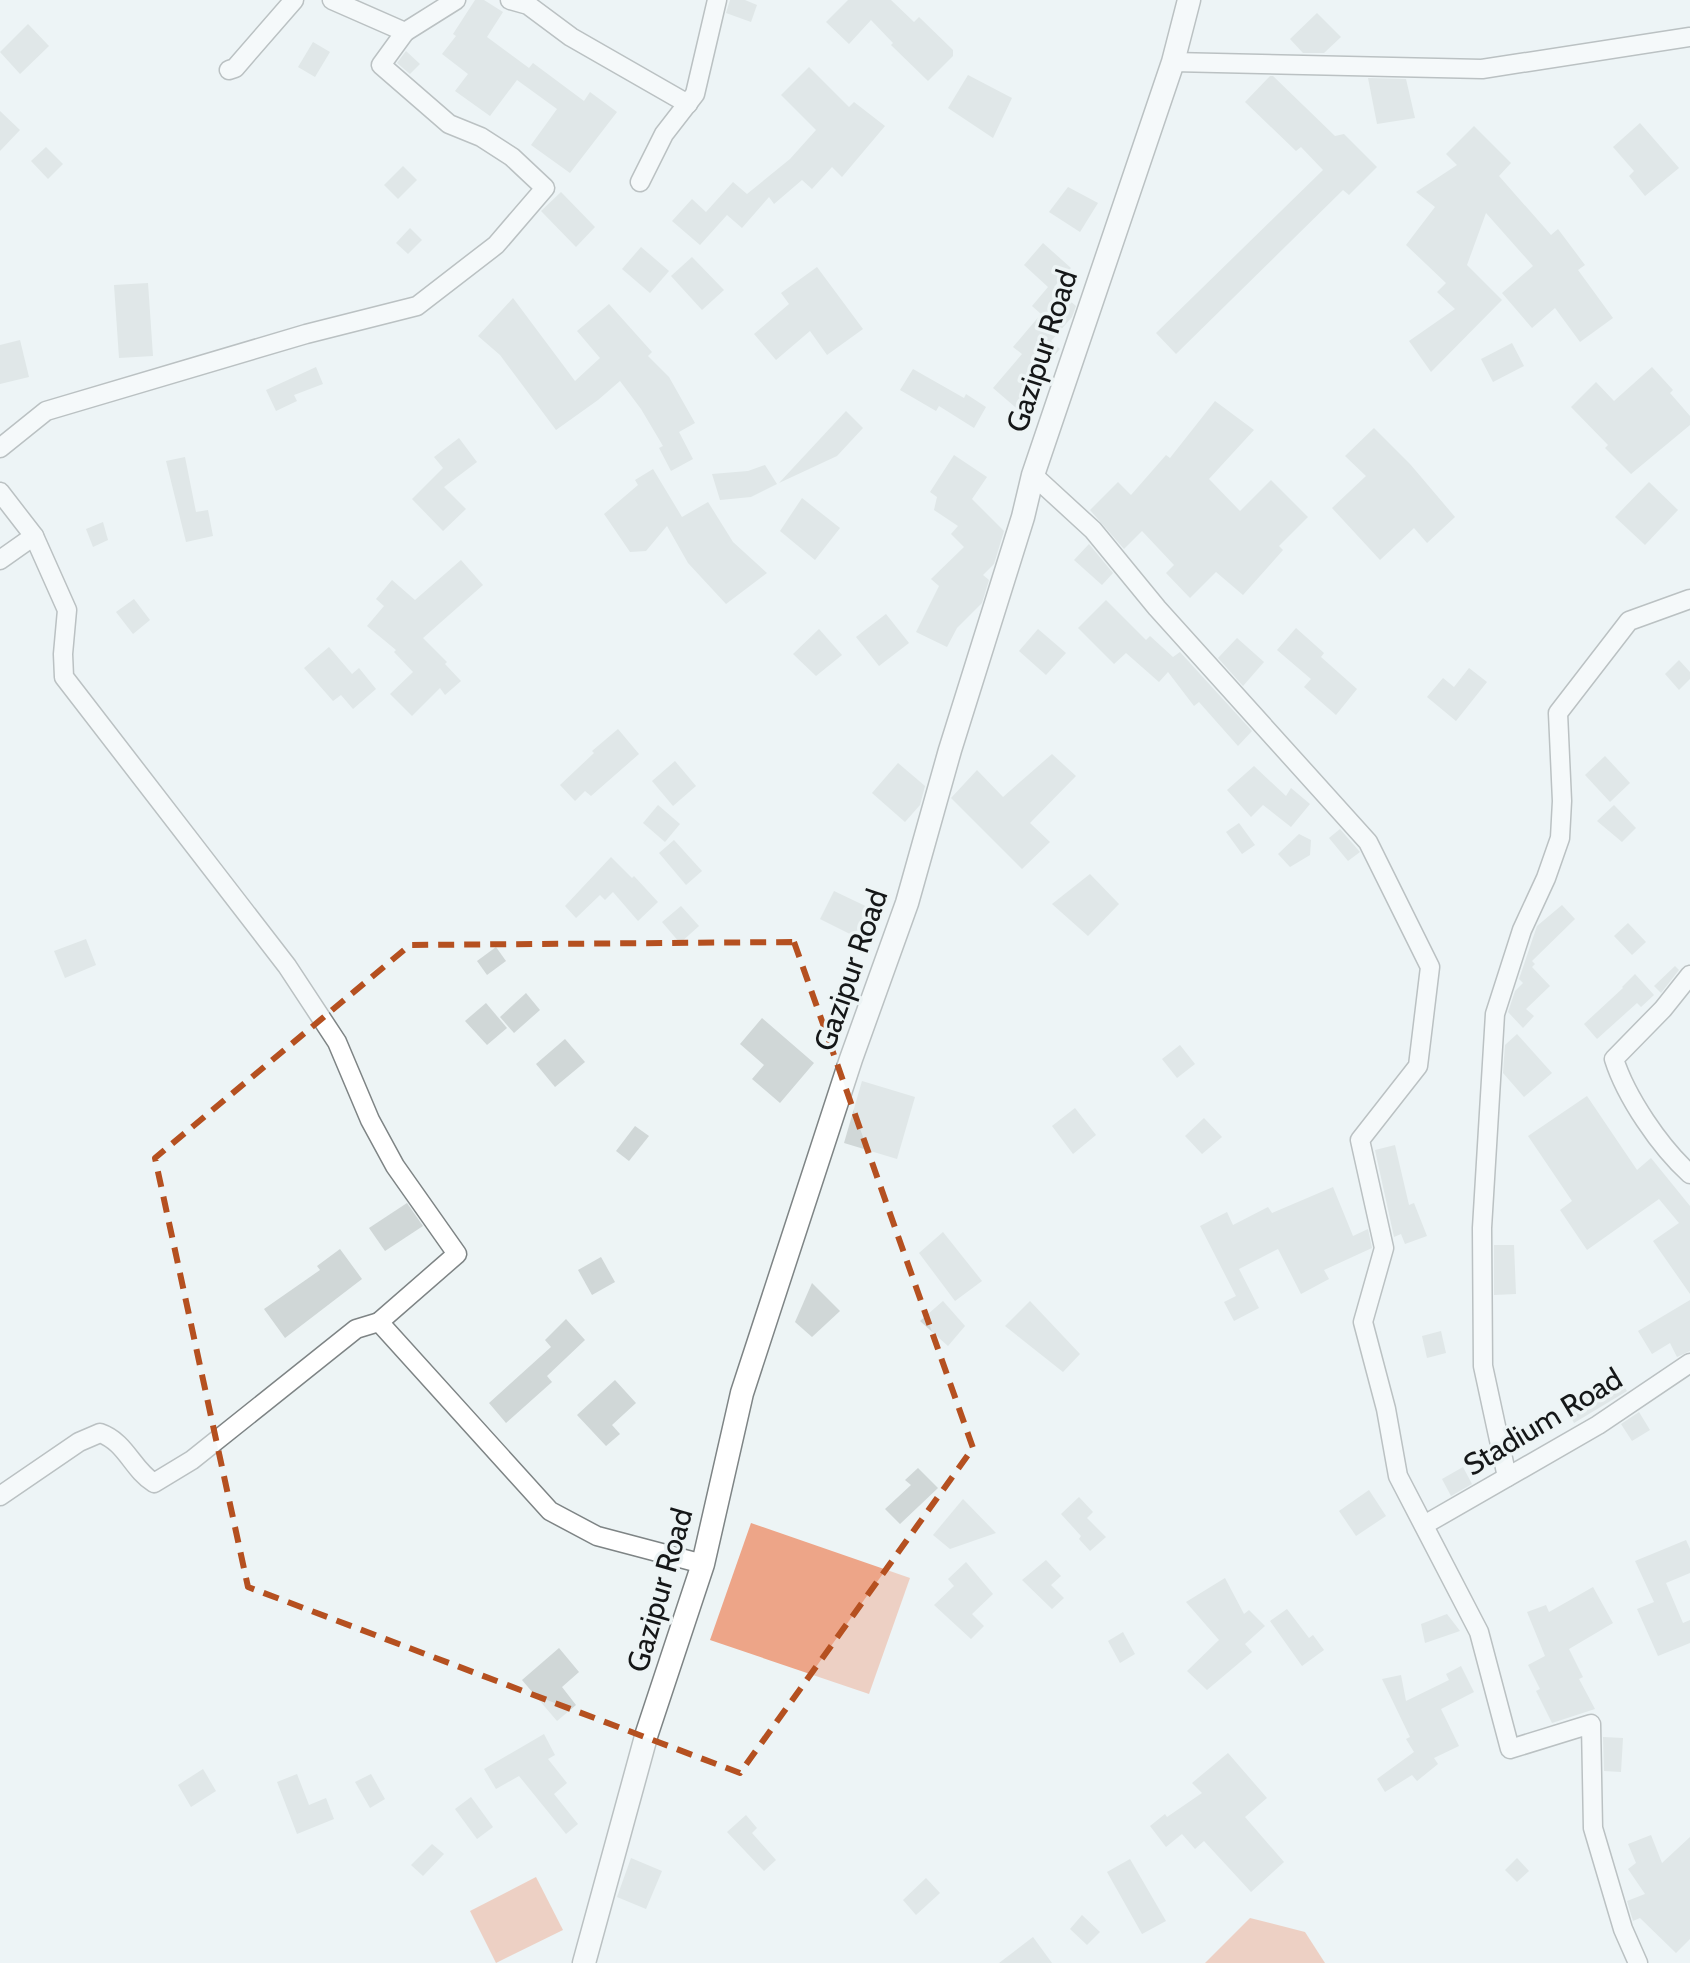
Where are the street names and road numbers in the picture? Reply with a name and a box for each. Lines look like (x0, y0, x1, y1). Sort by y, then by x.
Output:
street label: Gazipur Road (998, 265, 1085, 437)
street label: Gazipur Road (806, 884, 895, 1056)
street label: Stadium Road (1457, 1360, 1629, 1483)
street label: Gazipur Road (618, 1504, 701, 1676)

